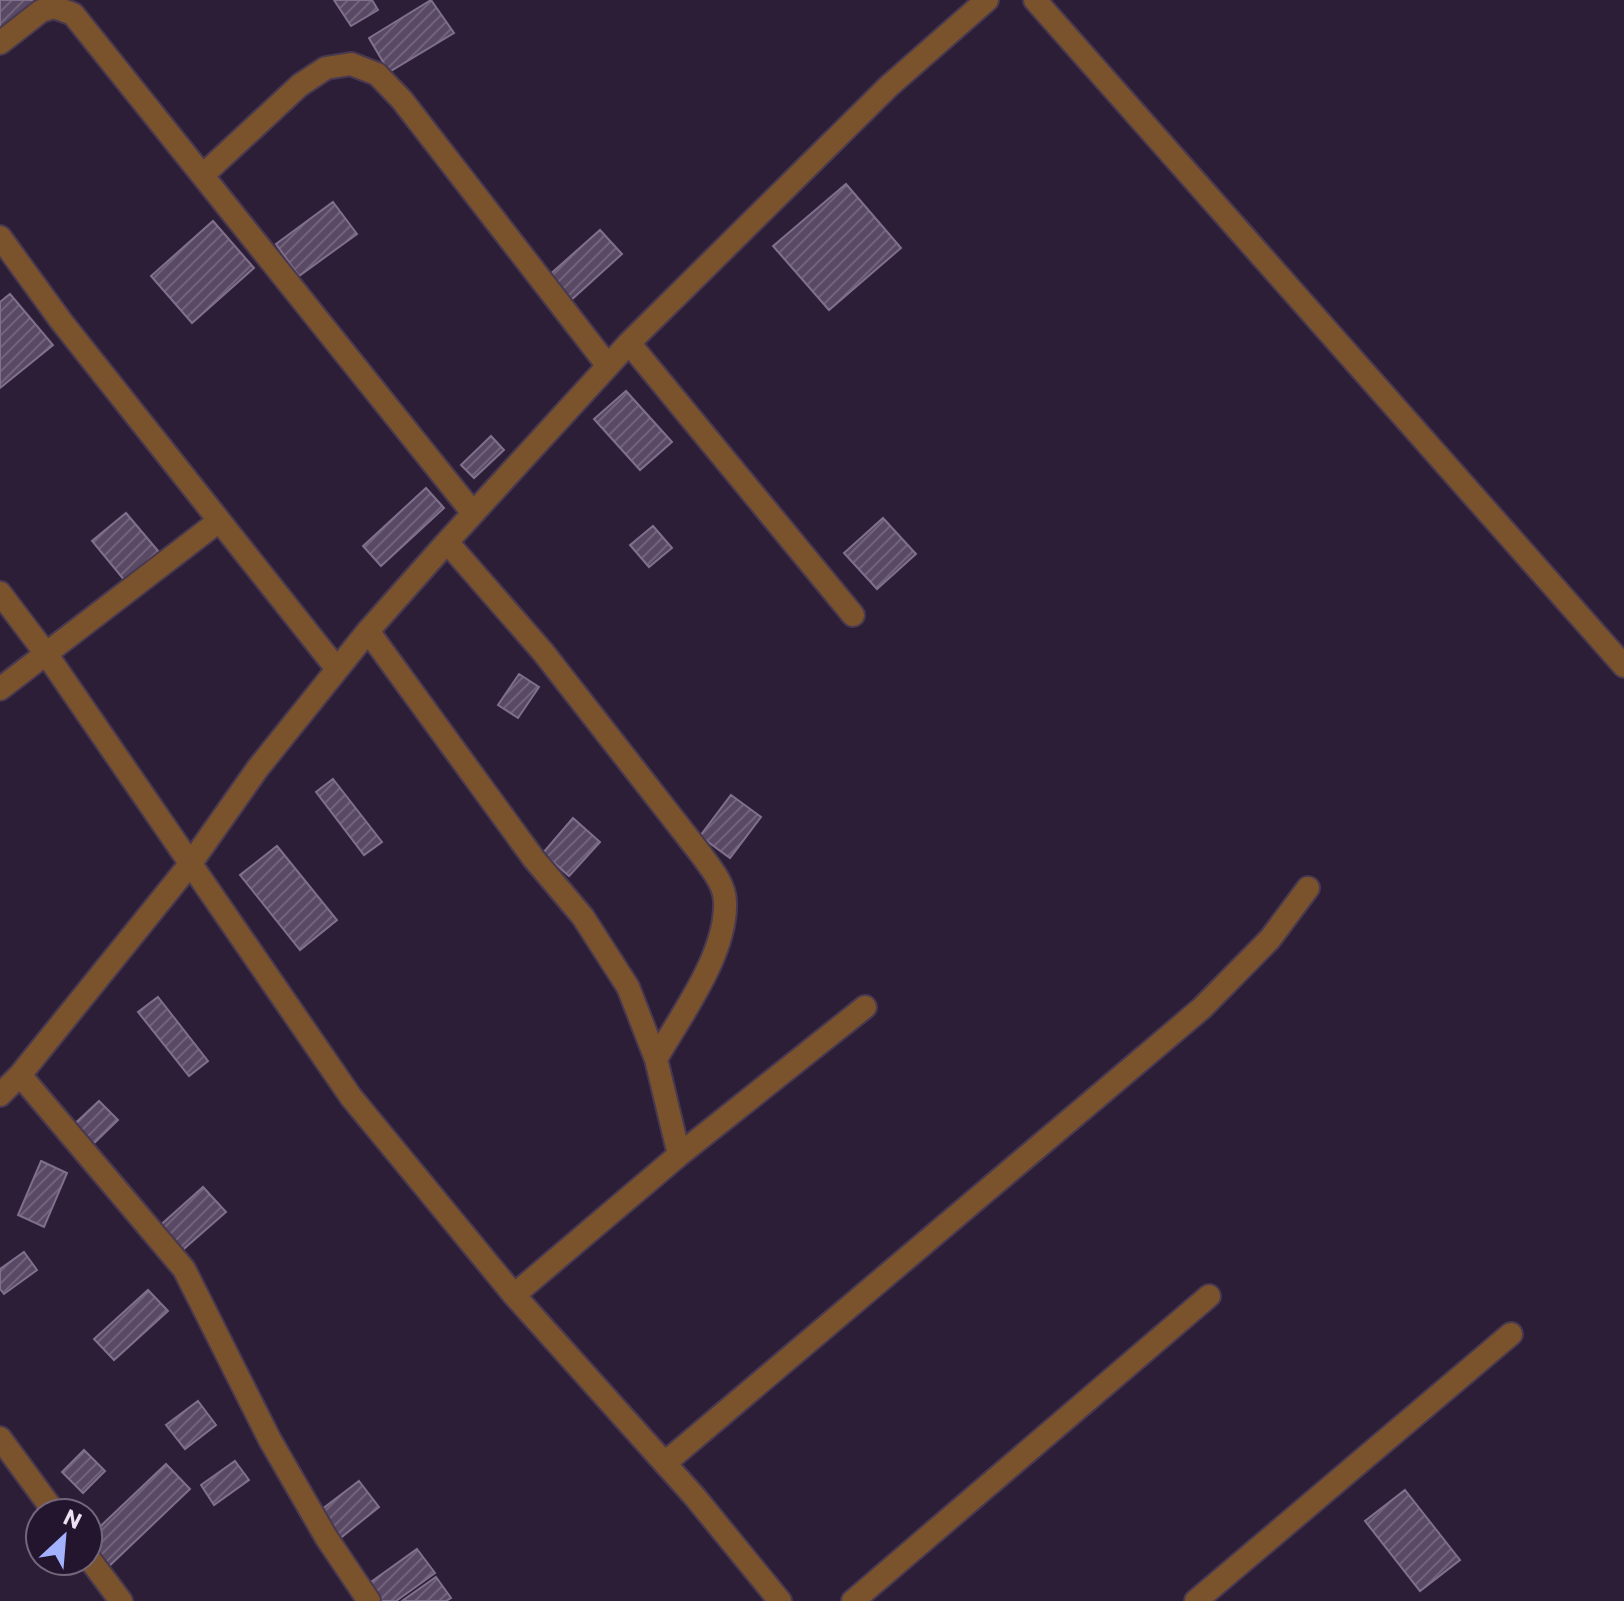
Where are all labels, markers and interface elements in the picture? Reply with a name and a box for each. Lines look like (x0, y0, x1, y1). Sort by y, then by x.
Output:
north arrow (24, 1497, 104, 1577)
text: N (60, 1503, 86, 1534)

